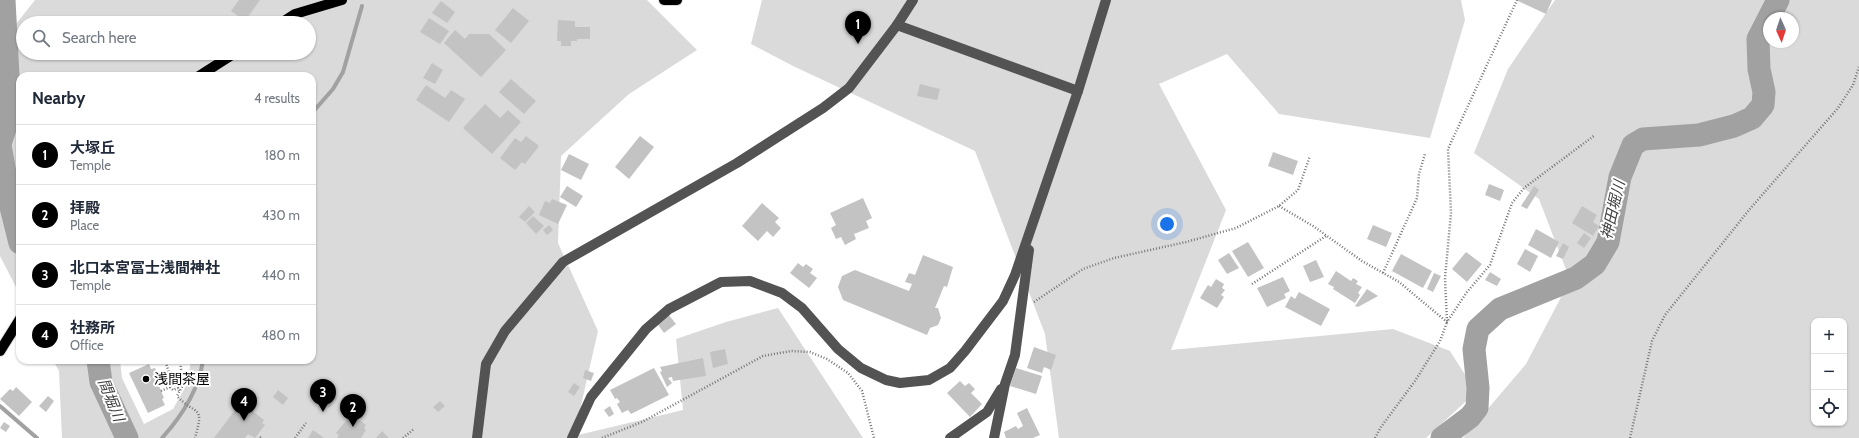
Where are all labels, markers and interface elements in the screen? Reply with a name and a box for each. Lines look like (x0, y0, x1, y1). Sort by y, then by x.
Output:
pin: 1 (845, 11, 871, 44)
north arrow (1763, 12, 1799, 48)
search box (16, 16, 316, 60)
icon: search (30, 27, 52, 49)
text: Search here (62, 29, 137, 47)
text: Nearby (32, 88, 85, 108)
text: 4 results (254, 90, 300, 106)
text: 大塚丘 (70, 139, 115, 157)
text: 1 (43, 147, 47, 163)
text: 180 m (264, 147, 300, 163)
text: Temple (70, 157, 111, 173)
water label: 神田堀川 (1597, 177, 1629, 241)
text: 拝殿 (70, 199, 100, 217)
text: 2 (42, 207, 48, 223)
text: 430 m (262, 207, 300, 223)
your location (1157, 214, 1177, 234)
text: Place (70, 217, 99, 233)
text: 北口本宮冨士浅間神社 (70, 259, 220, 277)
text: 3 (41, 267, 49, 283)
text: 440 m (262, 267, 300, 283)
text: Temple (70, 277, 111, 293)
map controls (1811, 318, 1847, 426)
button: + (1811, 318, 1847, 354)
text: 社務所 (70, 319, 115, 337)
text: 4 (41, 327, 49, 343)
text: 480 m (261, 327, 300, 343)
text: Office (70, 337, 104, 353)
button: − (1811, 354, 1847, 390)
place label: 浅間茶屋 (154, 370, 210, 388)
marker: 浅間茶屋 (141, 374, 151, 384)
water label: 間堀川 (94, 376, 129, 426)
pin: 3 (310, 379, 336, 412)
pin: 4 (231, 388, 257, 421)
button: locate (1811, 390, 1847, 426)
pin: 2 (340, 394, 366, 427)

